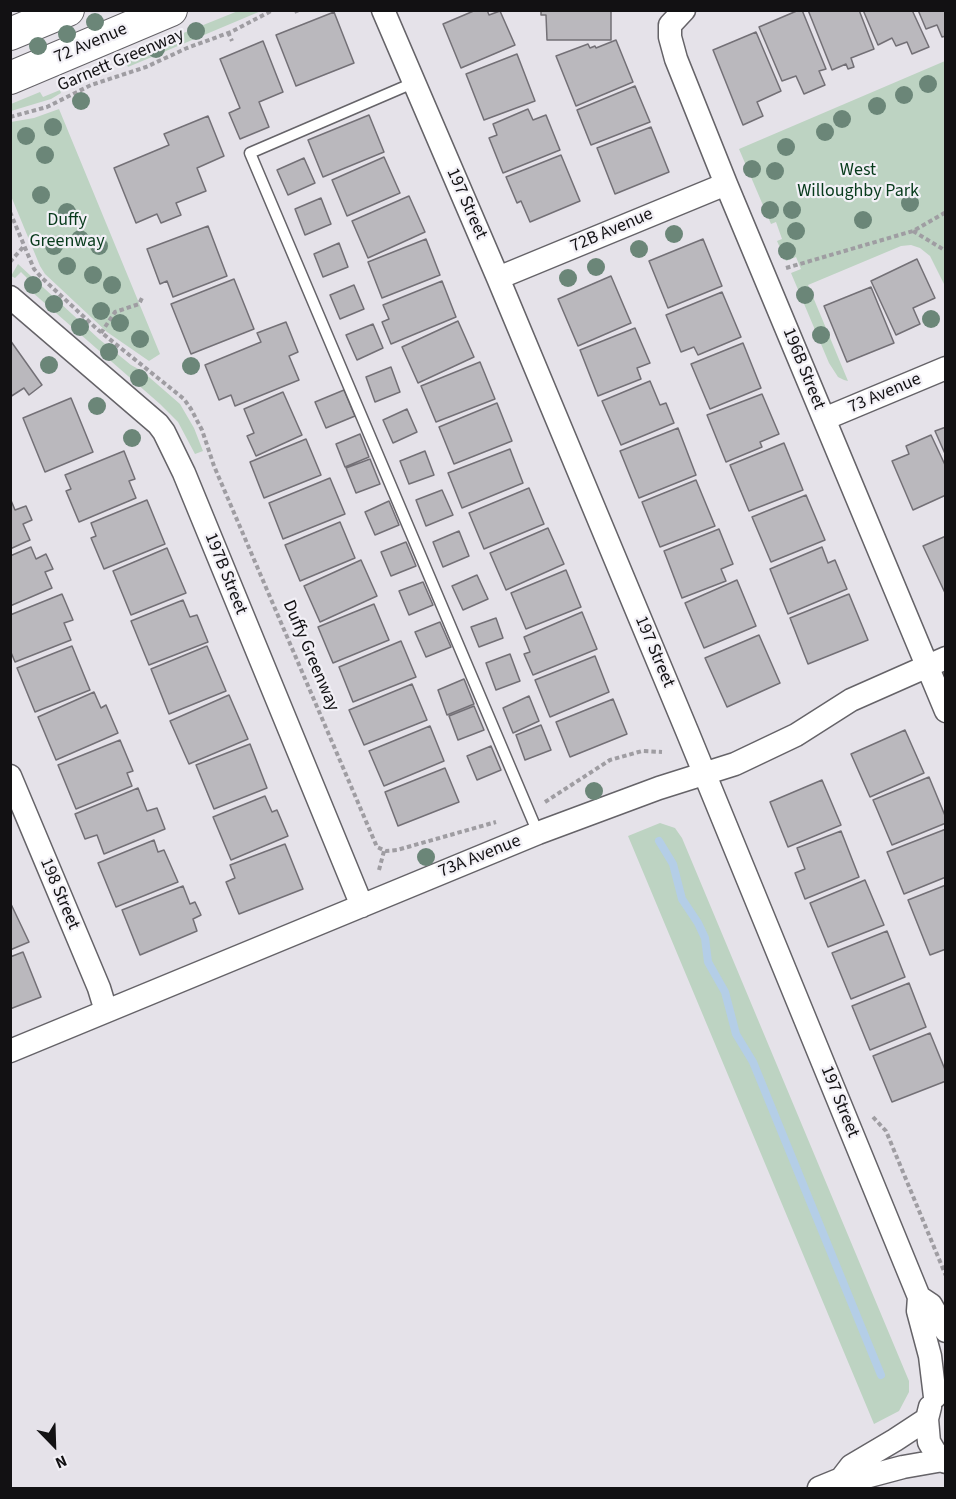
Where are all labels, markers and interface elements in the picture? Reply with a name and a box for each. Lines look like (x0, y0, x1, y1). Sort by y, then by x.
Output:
street label: 72 Avenue (51, 19, 131, 69)
street label: Garnett Greenway (54, 25, 188, 97)
park label: West Willoughby Park (797, 160, 919, 202)
street label: 197 Street (441, 165, 491, 243)
street label: 72B Avenue (567, 204, 657, 258)
park label: Duffy Greenway (29, 210, 105, 252)
street label: 196B Street (777, 325, 829, 413)
street label: 73 Avenue (845, 369, 925, 419)
street label: 197B Street (199, 530, 251, 618)
street label: Duffy Greenway (277, 597, 343, 715)
street label: 197 Street (629, 613, 679, 691)
street label: 73A Avenue (436, 831, 524, 883)
street label: 198 Street (34, 855, 84, 933)
street label: 197 Street (815, 1063, 863, 1141)
north arrow (24, 1415, 84, 1475)
text: N (52, 1449, 70, 1474)

